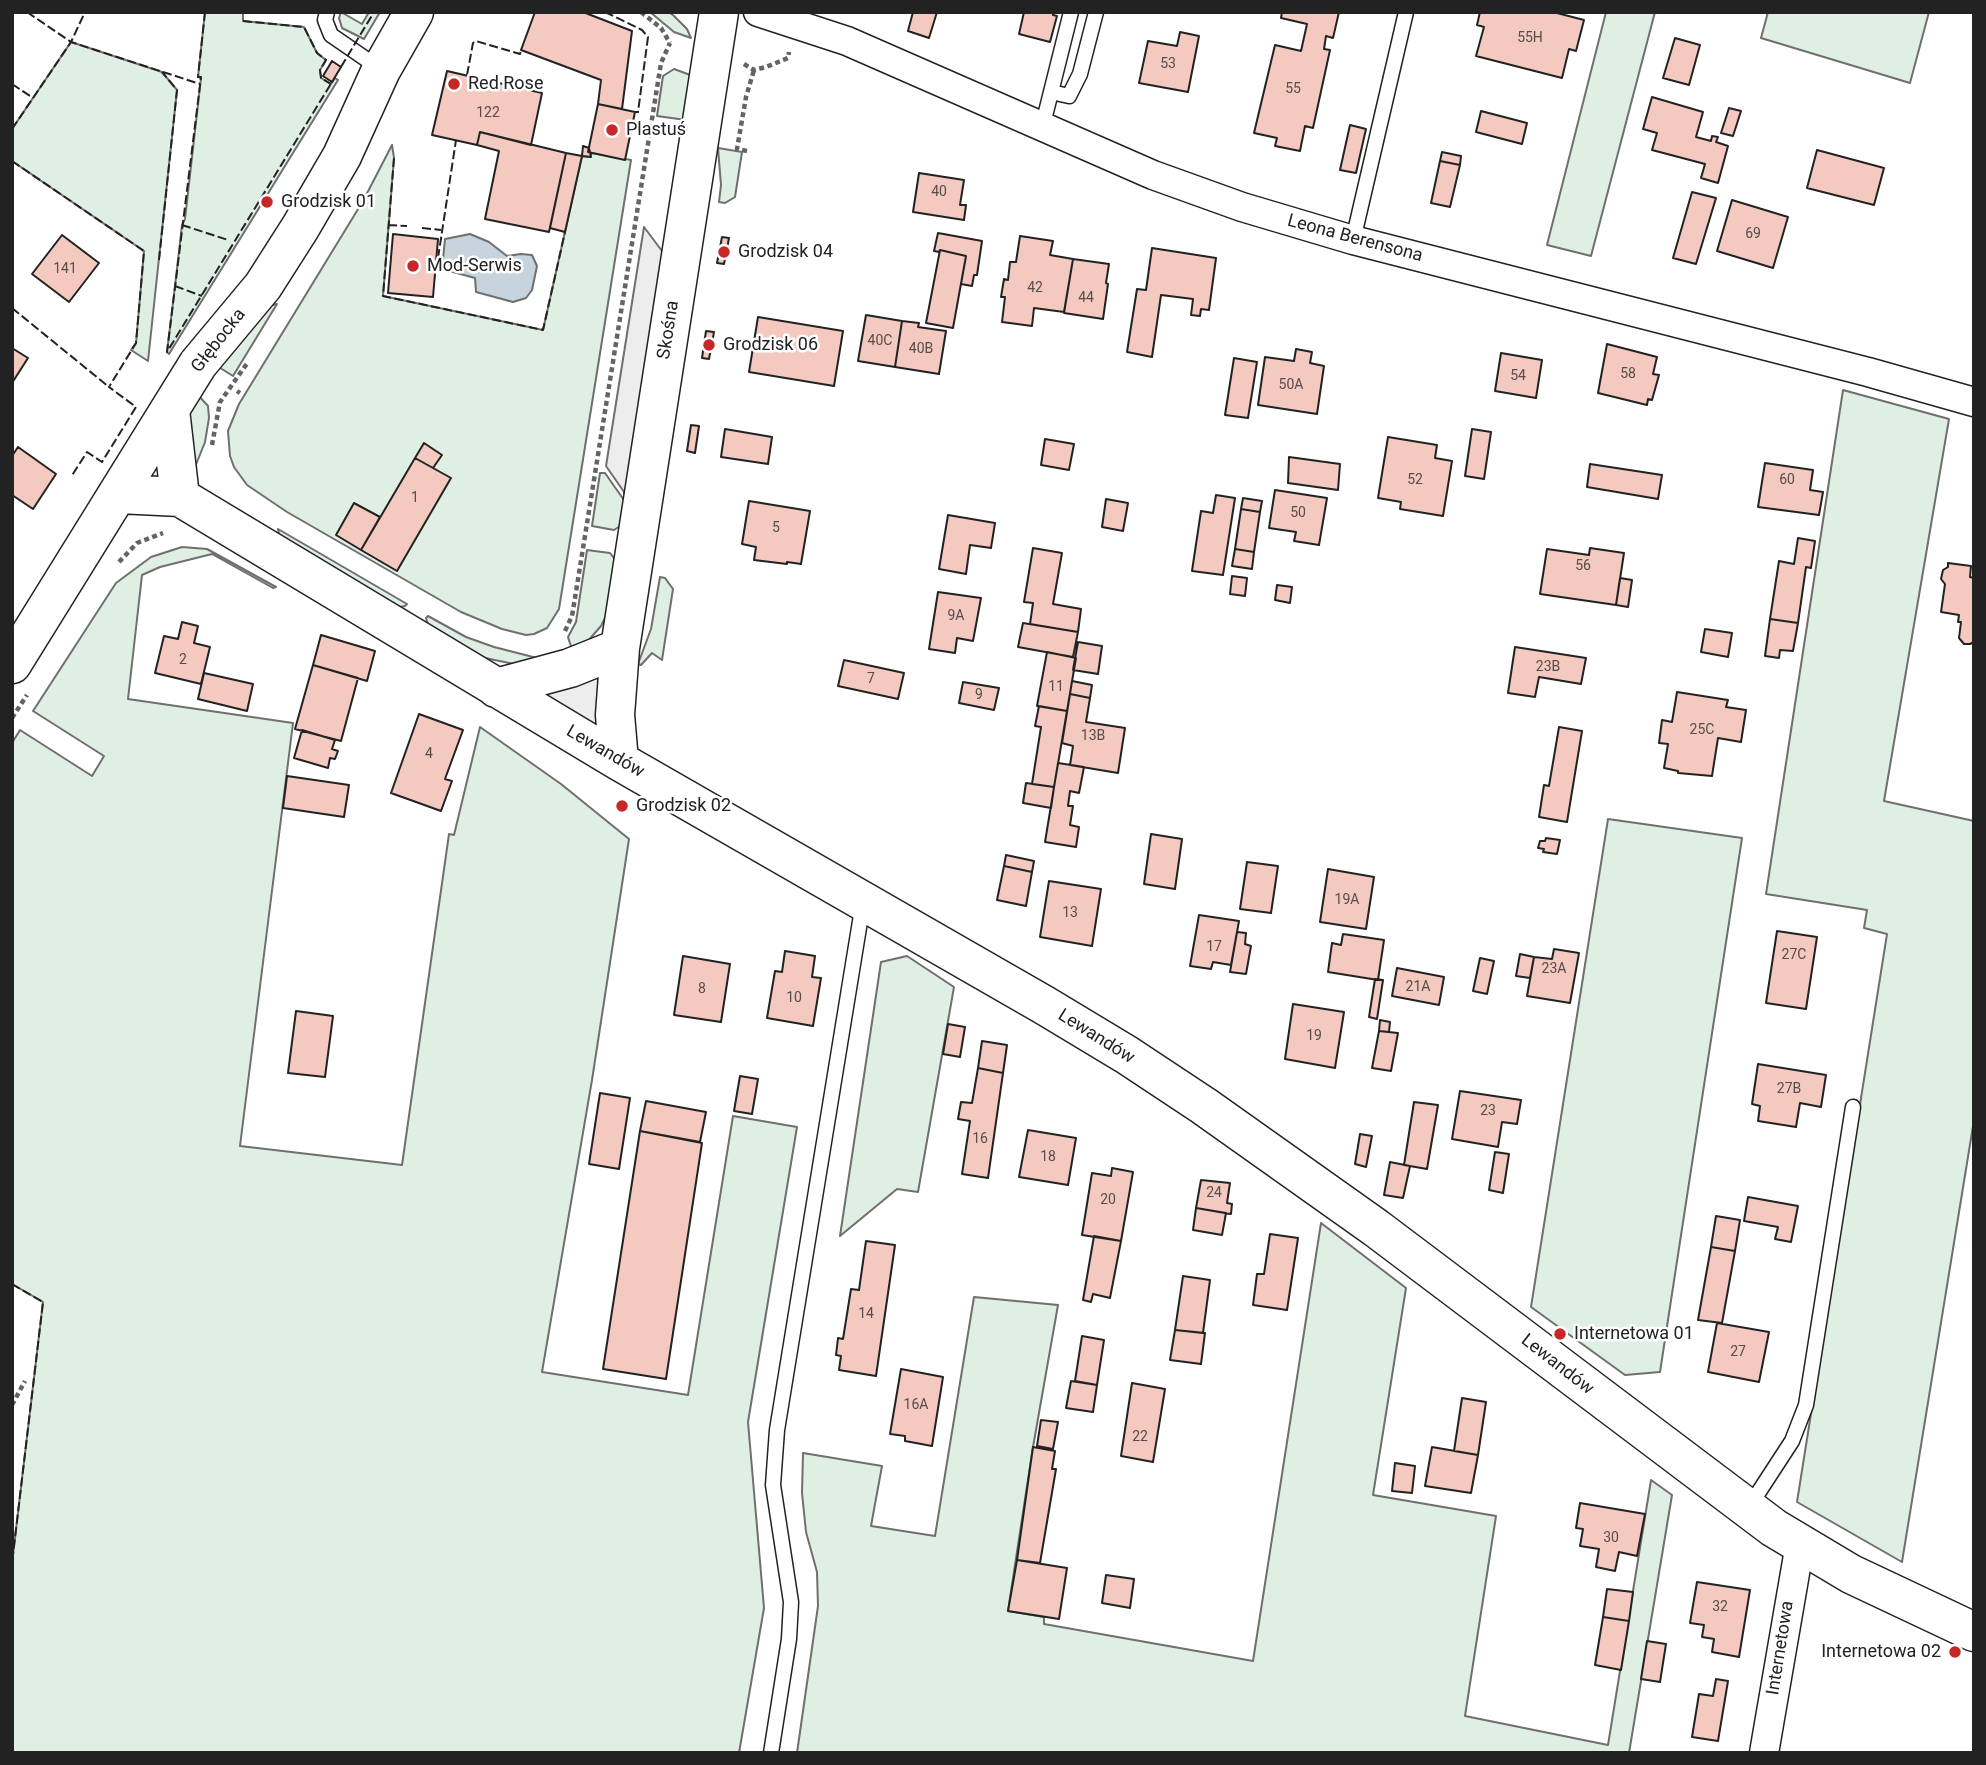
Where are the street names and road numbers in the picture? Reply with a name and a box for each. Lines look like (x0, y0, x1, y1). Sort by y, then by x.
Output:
street label: Leona Berensona (1285, 211, 1425, 267)
street label: Skośna (654, 299, 684, 361)
street label: Głębocka (187, 305, 251, 377)
street label: Lewandów (562, 721, 648, 783)
street label: Lewandów (1054, 1005, 1138, 1069)
street label: Lewandów (1516, 1330, 1598, 1400)
street label: Internetowa (1763, 1599, 1799, 1697)

